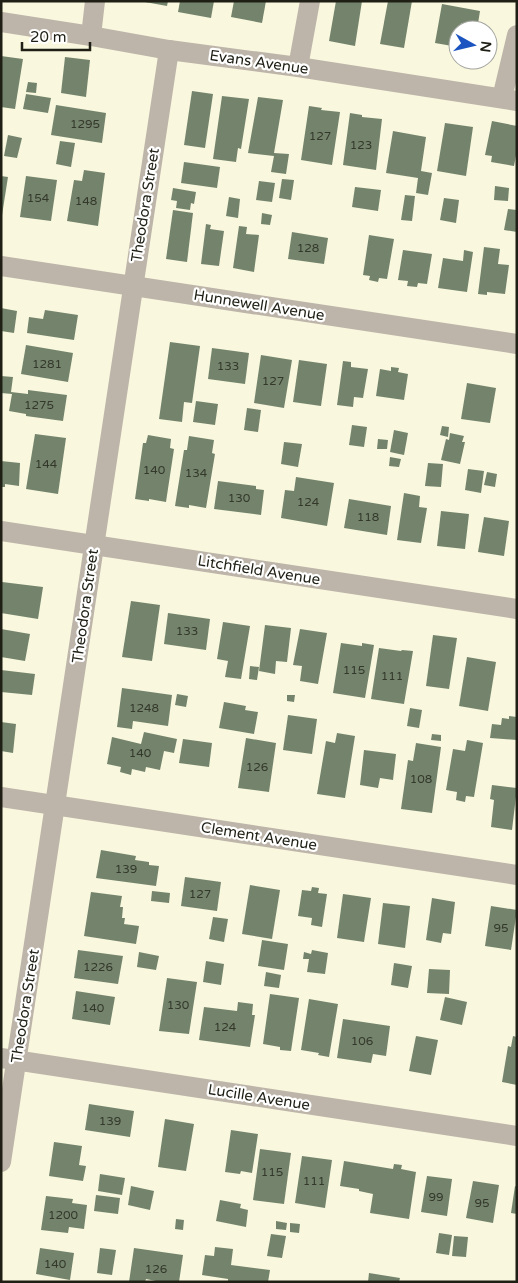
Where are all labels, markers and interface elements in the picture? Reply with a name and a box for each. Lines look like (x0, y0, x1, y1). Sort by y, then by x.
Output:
scale bar (22, 20, 90, 52)
north arrow (448, 20, 498, 70)
text: 20 m (30, 28, 67, 46)
text: N (476, 40, 495, 53)
street label: Evans Avenue (208, 46, 310, 78)
house number: 1295 (70, 117, 100, 131)
house number: 127 (309, 129, 331, 143)
house number: 123 (350, 138, 372, 152)
street label: Theodora Street (127, 146, 163, 263)
house number: 154 (27, 191, 50, 205)
house number: 148 (75, 194, 97, 208)
house number: 128 (297, 241, 319, 255)
street label: Hunnewell Avenue (192, 286, 326, 324)
house number: 1281 (32, 357, 62, 371)
house number: 133 (217, 359, 239, 373)
house number: 127 (262, 374, 284, 388)
house number: 1275 (24, 398, 54, 412)
house number: 144 (35, 457, 58, 471)
house number: 140 (143, 463, 166, 477)
house number: 134 (185, 466, 208, 480)
house number: 130 (228, 491, 251, 505)
house number: 124 (297, 495, 320, 509)
house number: 118 (357, 510, 379, 524)
street label: Theodora Street (68, 547, 102, 664)
street label: Litchfield Avenue (196, 551, 322, 589)
house number: 133 (176, 624, 198, 638)
house number: 115 (343, 663, 365, 677)
house number: 111 (381, 669, 403, 683)
house number: 1248 (129, 701, 159, 715)
house number: 140 (129, 746, 152, 760)
house number: 126 (246, 760, 268, 774)
house number: 108 (410, 772, 432, 786)
street label: Clement Avenue (200, 818, 318, 854)
house number: 139 (115, 862, 137, 876)
house number: 127 (189, 887, 211, 901)
house number: 95 (493, 921, 509, 935)
street label: Theodora Street (7, 947, 43, 1064)
house number: 1226 (83, 960, 113, 974)
house number: 130 (167, 998, 190, 1012)
house number: 140 (82, 1001, 105, 1015)
house number: 124 (214, 1020, 237, 1034)
house number: 106 (351, 1034, 373, 1048)
street label: Lucille Avenue (207, 1080, 311, 1114)
house number: 139 (99, 1114, 121, 1128)
house number: 115 (261, 1165, 283, 1179)
house number: 111 (303, 1174, 325, 1188)
house number: 99 (428, 1190, 444, 1204)
house number: 95 (474, 1196, 490, 1210)
house number: 1200 (48, 1208, 79, 1222)
house number: 140 (44, 1257, 67, 1271)
house number: 126 (145, 1262, 167, 1276)

